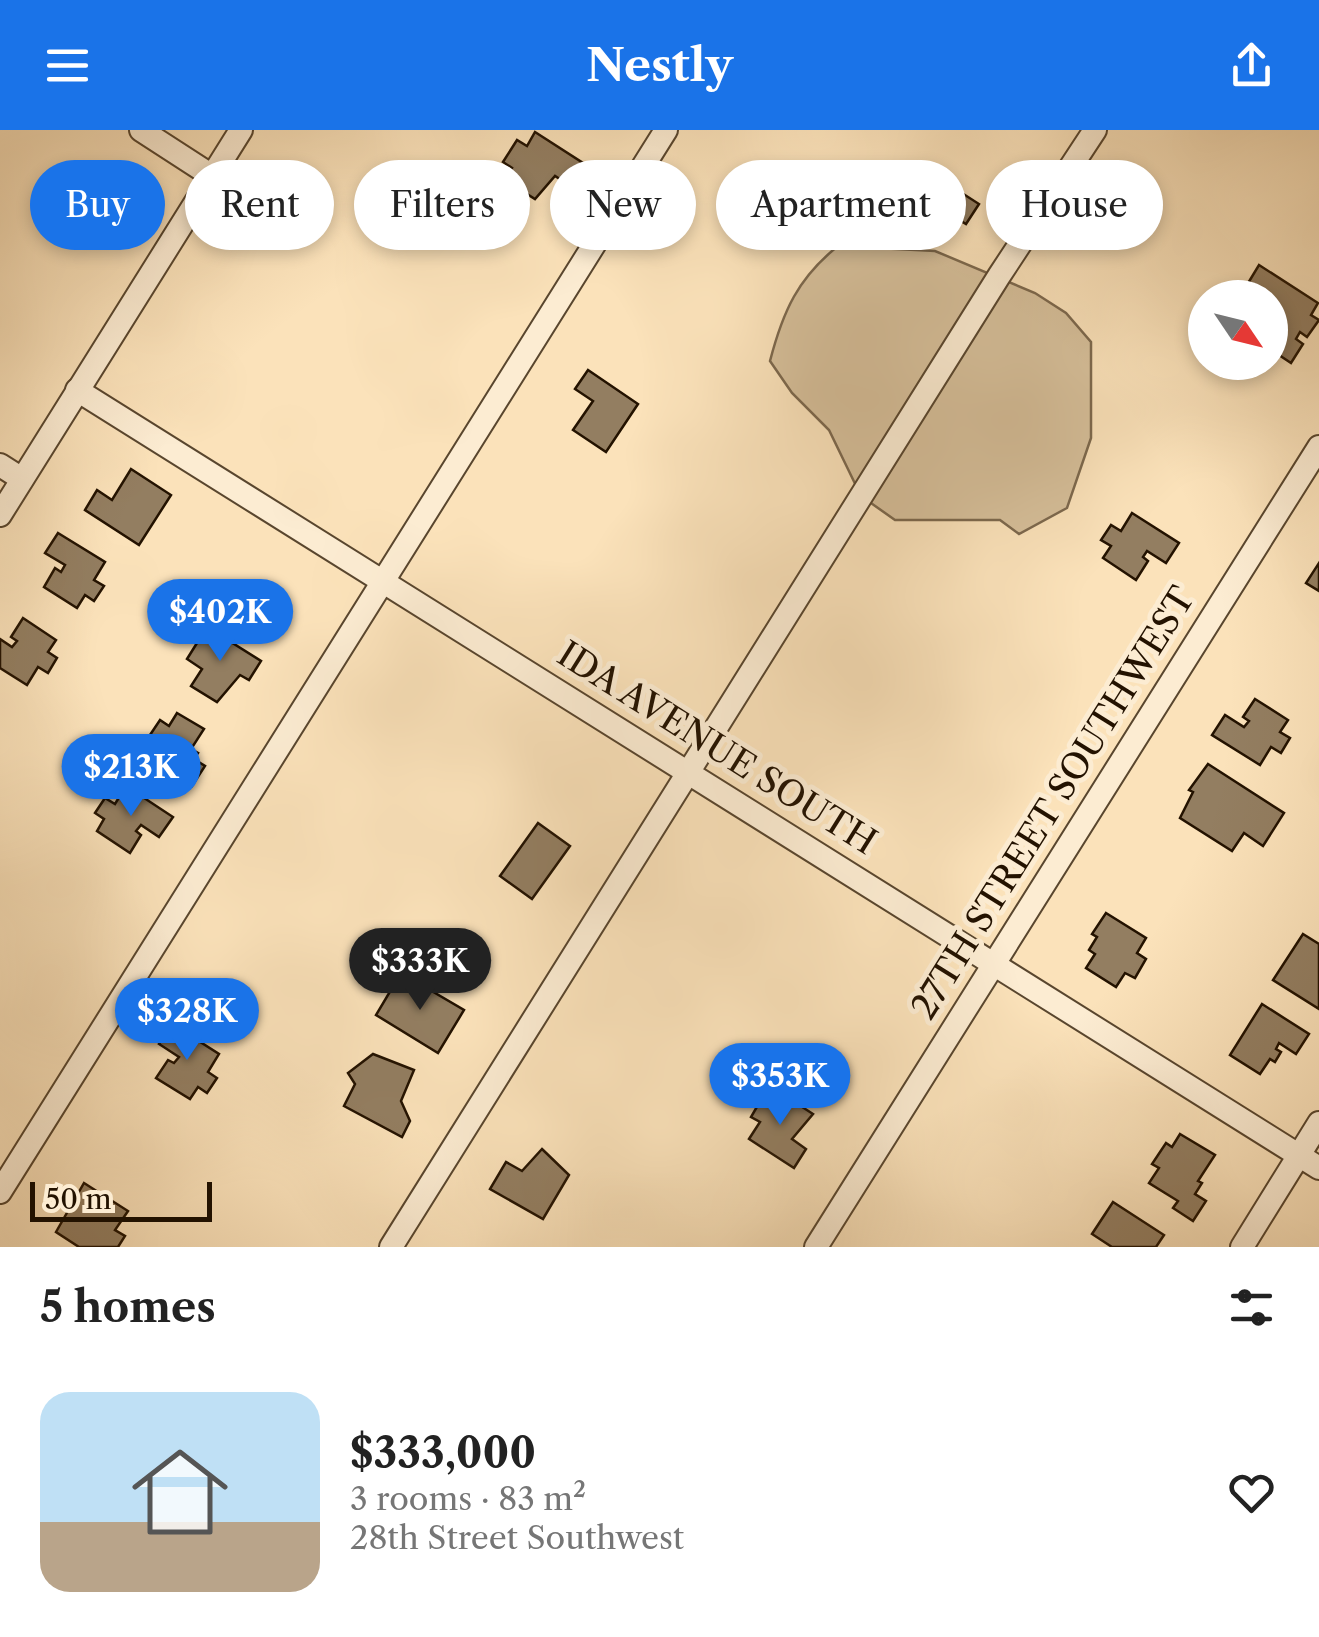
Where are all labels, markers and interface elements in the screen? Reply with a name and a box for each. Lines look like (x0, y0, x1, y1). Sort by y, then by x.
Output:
text: Nestly (586, 37, 733, 93)
icon: menu (40, 38, 95, 93)
icon: share (1224, 38, 1279, 93)
chip: Buy (30, 160, 165, 250)
chip: Rent (185, 160, 334, 250)
chip: Filters (354, 160, 530, 250)
chip: New (550, 160, 696, 250)
chip: Apartment (716, 160, 966, 250)
chip: House (986, 160, 1163, 250)
north arrow (1188, 280, 1288, 380)
map controls (1188, 280, 1288, 380)
pin: $402K (150, 579, 290, 664)
street label: 27TH STREET SOUTHWEST (902, 579, 1204, 1027)
text: $402K (169, 592, 271, 631)
street label: IDA AVENUE SOUTH (550, 632, 885, 863)
pin: $213K (61, 734, 201, 819)
text: $213K (84, 747, 178, 786)
pin: $333K (350, 928, 490, 1013)
text: $333K (371, 941, 469, 980)
pin: $328K (117, 978, 257, 1063)
text: $328K (137, 991, 237, 1030)
pin: $353K (710, 1043, 850, 1128)
text: $353K (731, 1056, 829, 1095)
scale bar (30, 1177, 212, 1222)
text: 50 m (45, 1182, 112, 1216)
icon: filters (1224, 1280, 1279, 1335)
text: 5 homes (40, 1281, 216, 1333)
text: $333,000 (350, 1427, 536, 1479)
icon: home (120, 1432, 240, 1552)
icon: heart (1224, 1465, 1279, 1520)
text: 3 rooms · 83 m² (350, 1479, 586, 1518)
text: 28th Street Southwest (350, 1518, 684, 1557)

